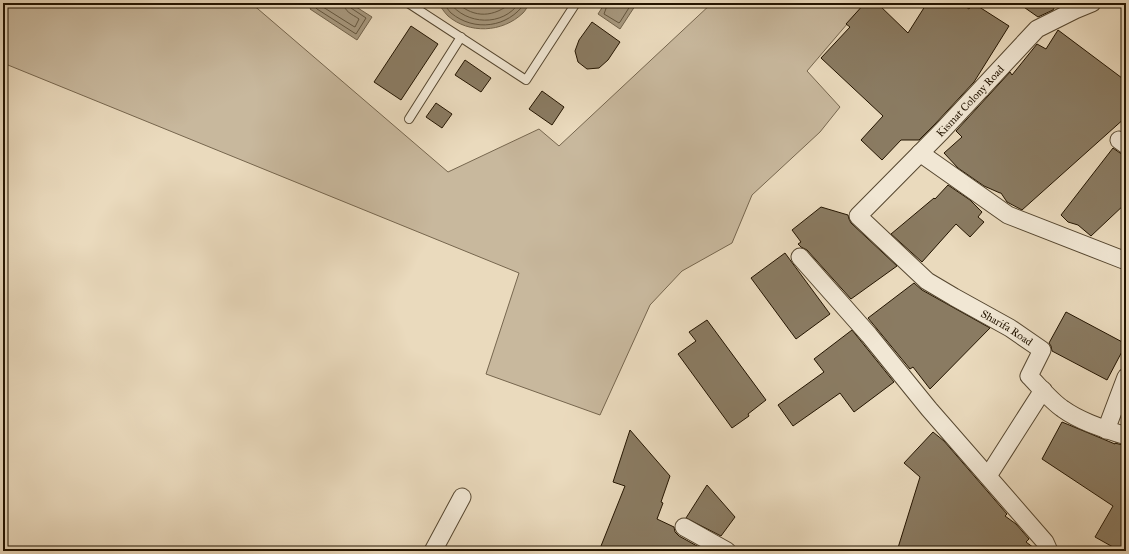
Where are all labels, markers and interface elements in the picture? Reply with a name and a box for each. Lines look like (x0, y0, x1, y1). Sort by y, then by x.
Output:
street label: Kismat Colony Road (934, 62, 1007, 140)
street label: Sharifa Road (978, 307, 1035, 349)

